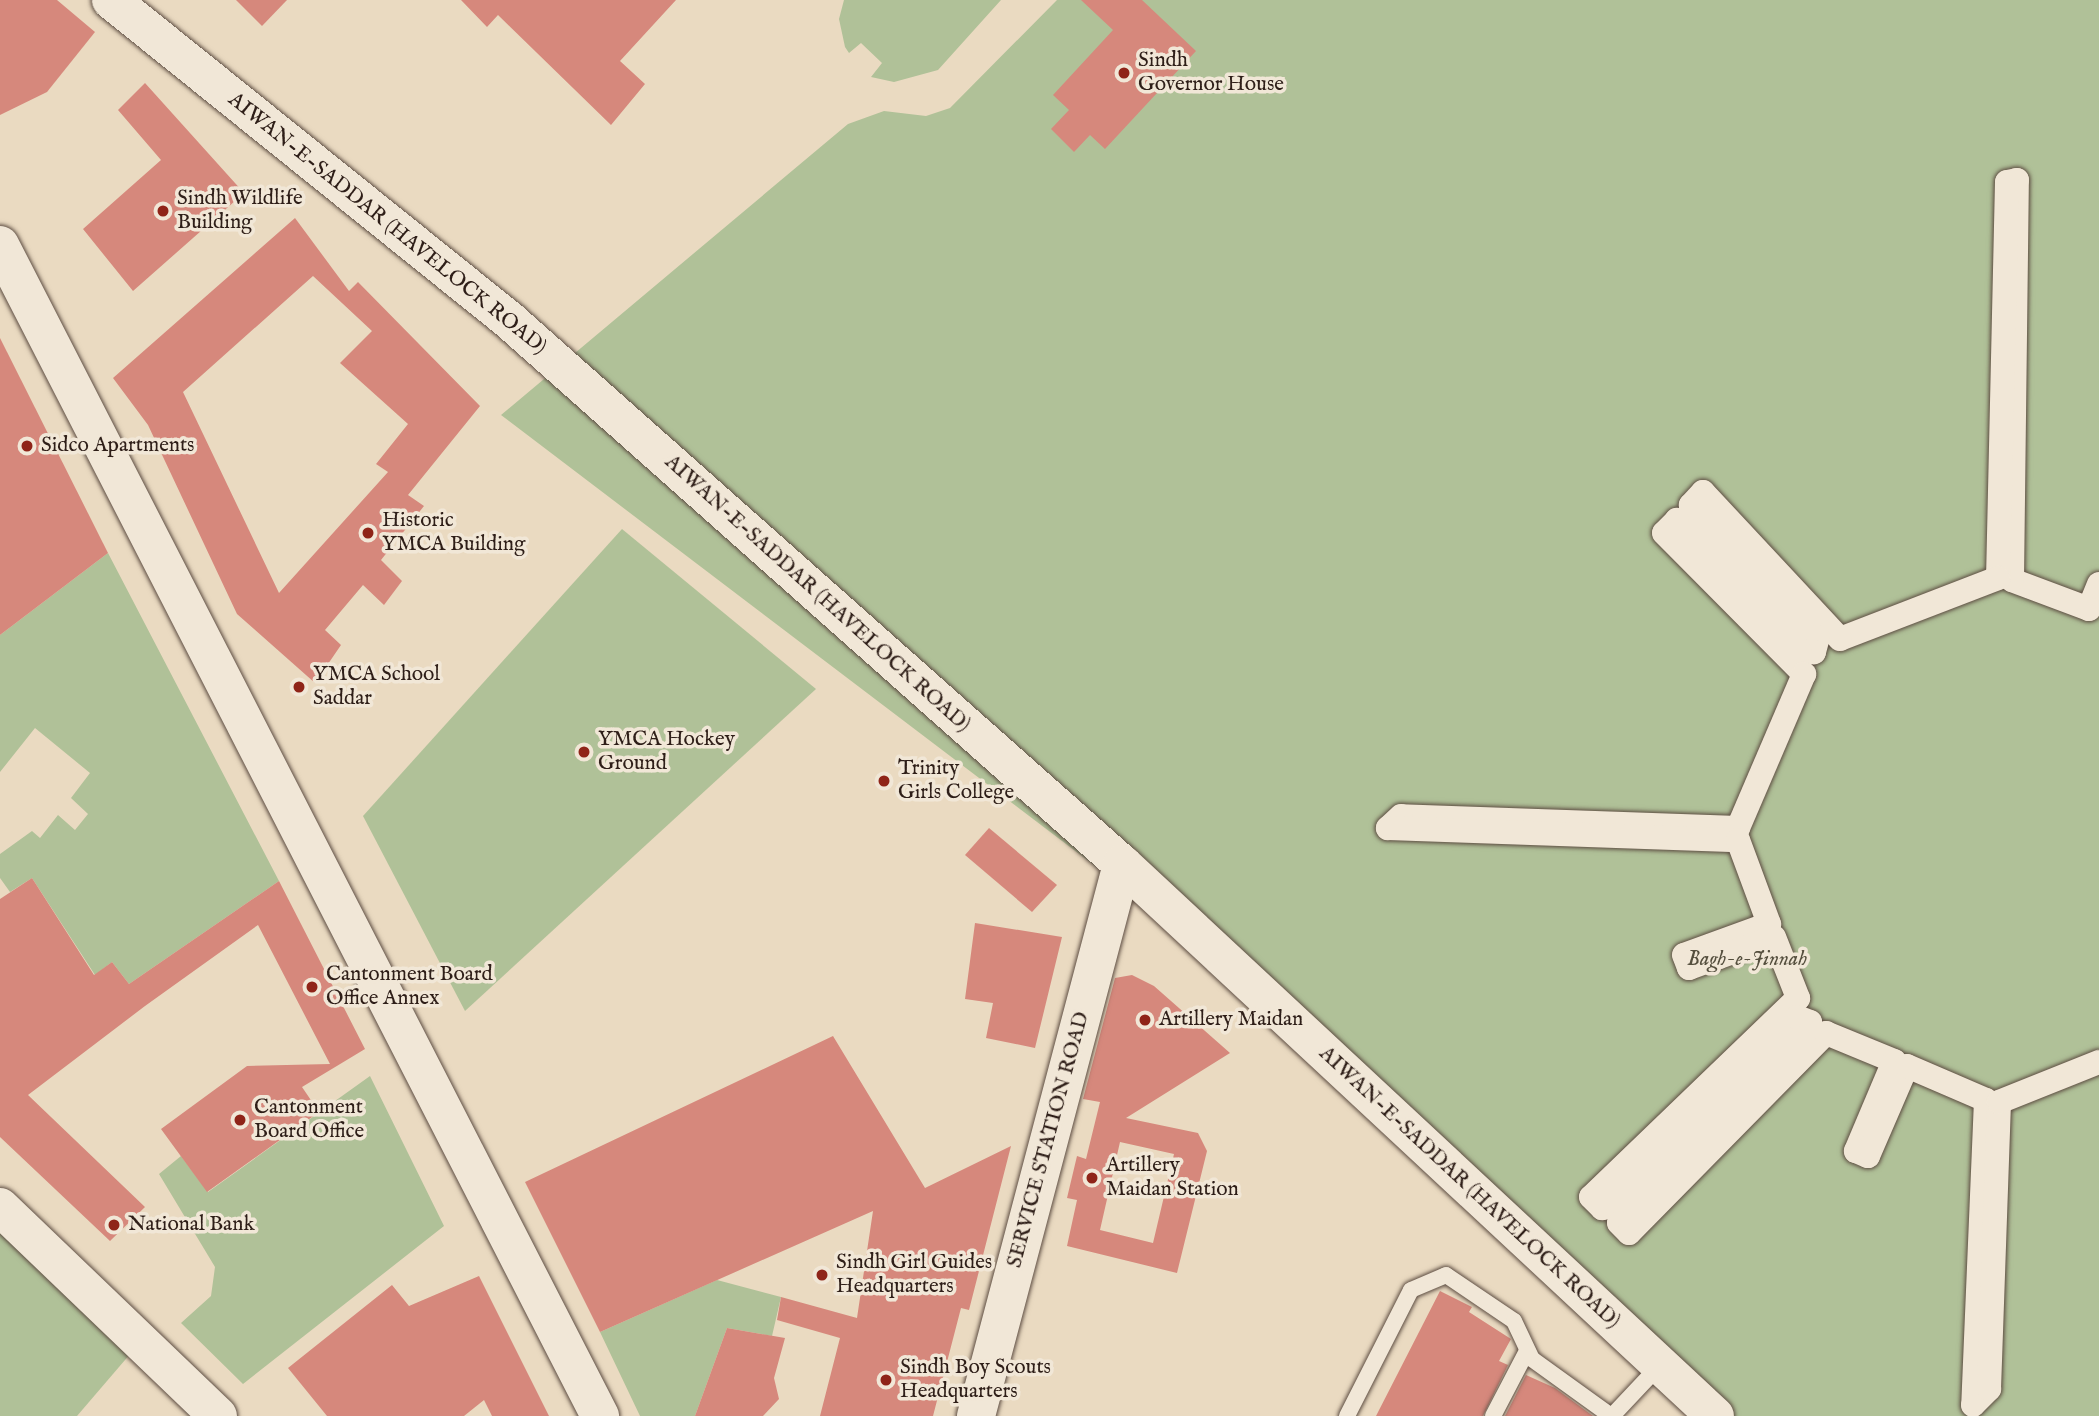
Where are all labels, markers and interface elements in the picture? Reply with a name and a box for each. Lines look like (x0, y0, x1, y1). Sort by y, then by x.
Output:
place label: Sindh Governor House (1138, 48, 1284, 98)
marker: Sindh Governor House (1116, 65, 1132, 81)
street label: AIWAN-E-SADDAR (HAVELOCK ROAD) (223, 88, 551, 360)
place label: Sindh Wildlife Building (177, 186, 303, 236)
marker: Sindh Wildlife Building (155, 203, 171, 219)
place label: Sidco Apartments (41, 433, 194, 459)
marker: Sidco Apartments (19, 438, 35, 454)
street label: AIWAN-E-SADDAR (HAVELOCK ROAD) (659, 450, 975, 738)
place label: Historic YMCA Building (382, 508, 525, 558)
marker: Historic YMCA Building (360, 525, 376, 541)
place label: YMCA School Saddar (313, 662, 440, 712)
marker: YMCA School Saddar (291, 679, 307, 695)
place label: YMCA Hockey Ground (598, 727, 735, 777)
marker: YMCA Hockey Ground (576, 744, 592, 760)
place label: Trinity Girls College (898, 756, 1014, 806)
marker: Trinity Girls College (876, 773, 892, 789)
park label: Bagh-e-Jinnah (1687, 947, 1807, 973)
place label: Cantonment Board Office Annex (326, 962, 493, 1012)
marker: Cantonment Board Office Annex (304, 979, 320, 995)
place label: Artillery Maidan (1159, 1007, 1303, 1033)
street label: SERVICE STATION ROAD (1003, 1009, 1095, 1271)
marker: Artillery Maidan (1137, 1012, 1153, 1028)
street label: AIWAN-E-SADDAR (HAVELOCK ROAD) (1313, 1042, 1625, 1334)
place label: Cantonment Board Office (254, 1095, 364, 1145)
marker: Cantonment Board Office (232, 1112, 248, 1128)
place label: Artillery Maidan Station (1106, 1153, 1239, 1203)
marker: Artillery Maidan Station (1084, 1170, 1100, 1186)
place label: National Bank (128, 1212, 255, 1238)
marker: National Bank (106, 1217, 122, 1233)
place label: Sindh Girl Guides Headquarters (836, 1250, 992, 1300)
marker: Sindh Girl Guides Headquarters (814, 1267, 830, 1283)
place label: Sindh Boy Scouts Headquarters (900, 1355, 1051, 1405)
marker: Sindh Boy Scouts Headquarters (878, 1372, 894, 1388)

